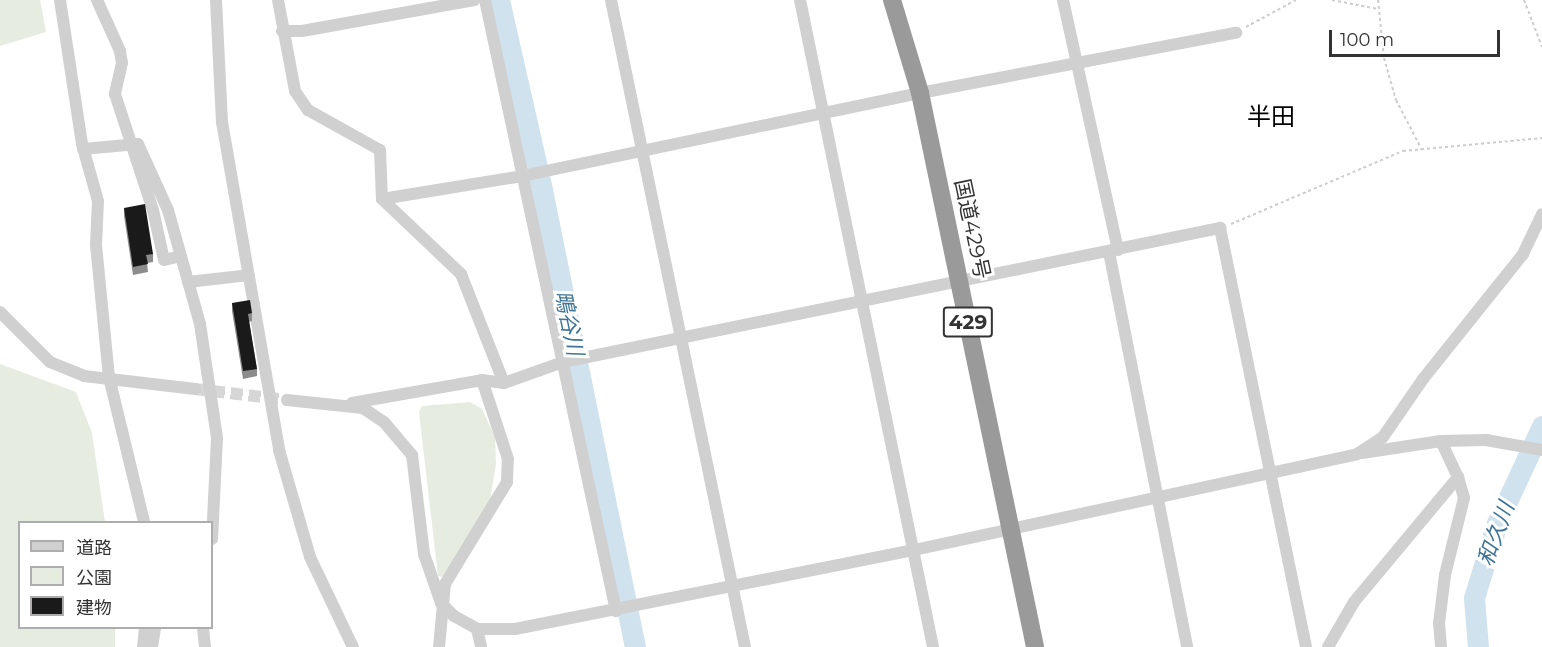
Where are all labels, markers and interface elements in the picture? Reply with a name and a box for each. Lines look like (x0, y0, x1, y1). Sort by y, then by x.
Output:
scale bar (1332, 18, 1503, 56)
text: 100 m (1340, 29, 1394, 51)
district label: 半田 (1247, 103, 1295, 131)
street label: 国道429号 (949, 177, 995, 281)
water label: 鴫谷川 (549, 288, 589, 358)
road number: 429 (942, 305, 994, 339)
water label: 和久川 (1472, 498, 1520, 570)
legend (18, 521, 213, 629)
text: 道路 (76, 537, 112, 559)
text: 公園 (76, 567, 112, 589)
text: 建物 (76, 597, 112, 619)

